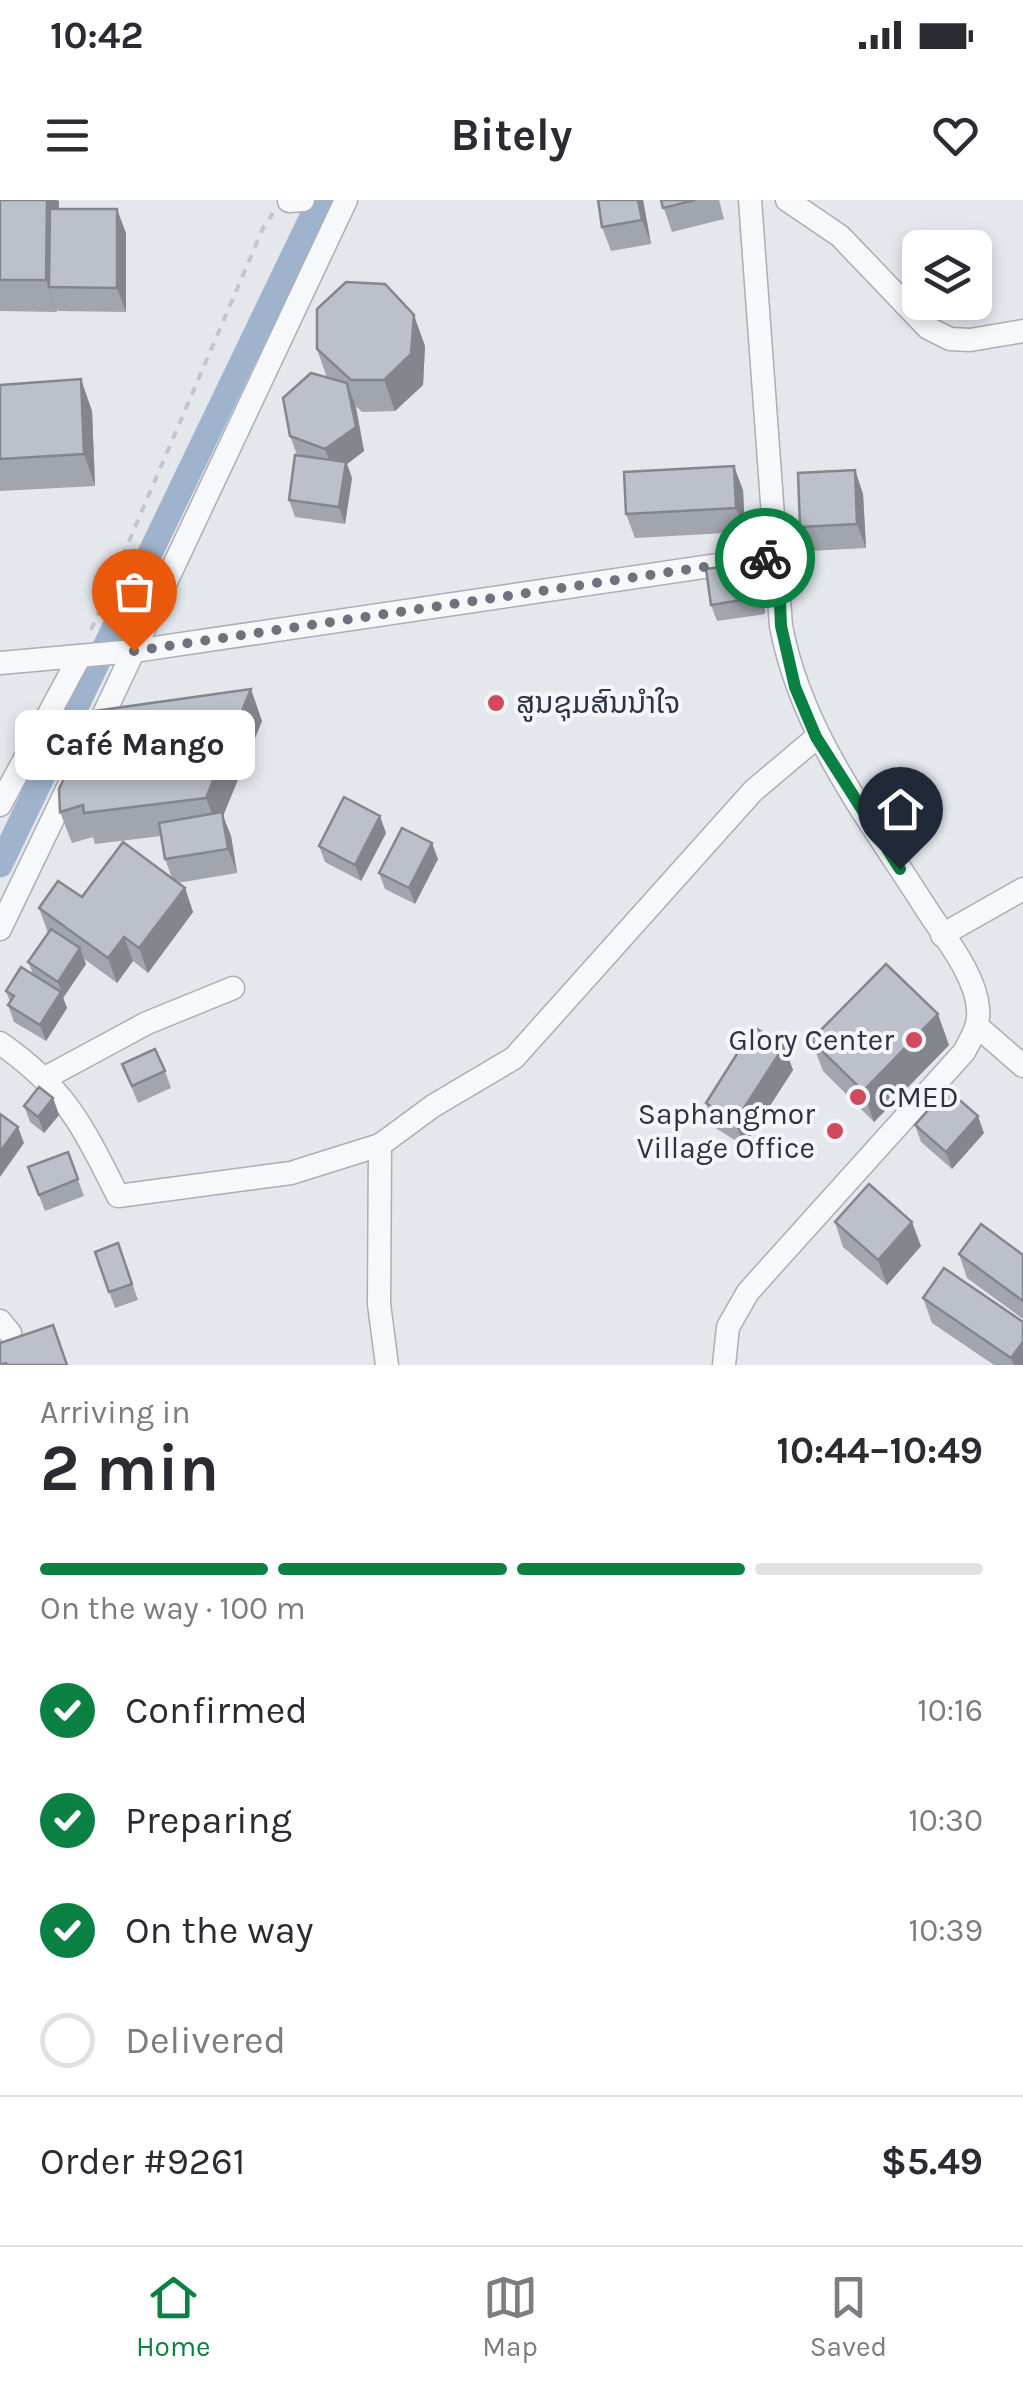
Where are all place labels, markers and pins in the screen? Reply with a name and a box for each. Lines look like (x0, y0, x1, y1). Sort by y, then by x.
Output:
pin (92, 549, 177, 652)
place label: ສູນຊຸມສົນນຳໃຈ (516, 685, 680, 722)
marker: ສູນຊຸມສົນນຳໃຈ (485, 692, 507, 714)
callout: Café Mango (14, 711, 254, 781)
pin (858, 767, 943, 870)
place label: Glory Center (729, 1022, 894, 1058)
marker: Glory Center (903, 1029, 925, 1051)
place label: CMED (878, 1079, 958, 1115)
marker: CMED (847, 1086, 869, 1108)
place label: Saphangmor Village Office (637, 1096, 815, 1166)
marker: Saphangmor Village Office (824, 1120, 846, 1142)

